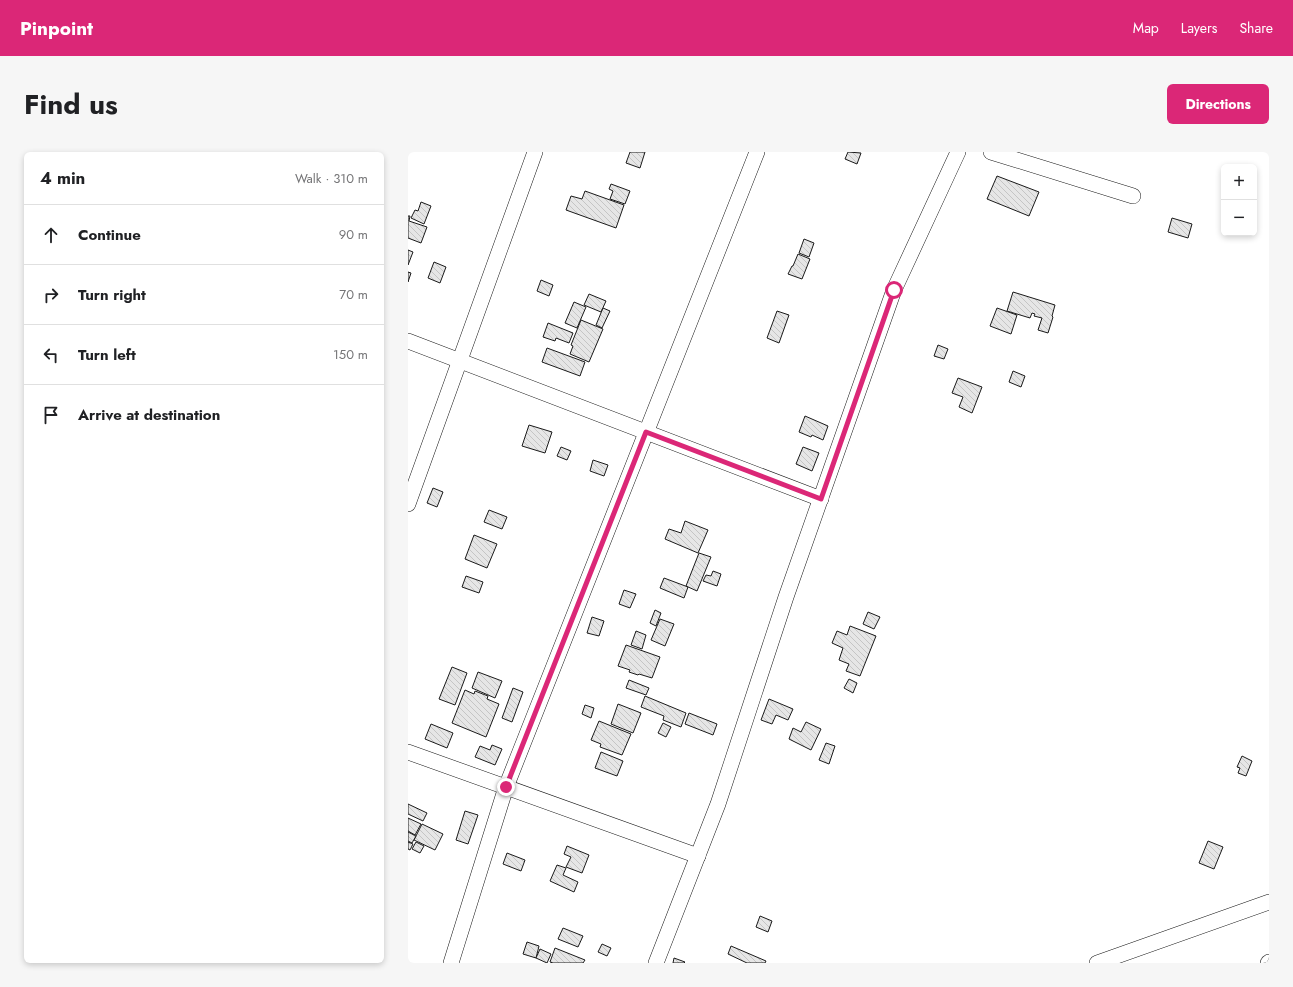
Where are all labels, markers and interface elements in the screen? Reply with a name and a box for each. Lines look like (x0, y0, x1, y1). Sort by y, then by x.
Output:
text: Pinpoint (20, 15, 93, 42)
text: Map (1133, 18, 1159, 38)
text: Layers (1181, 18, 1217, 38)
text: Share (1239, 18, 1273, 38)
text: Find us (24, 84, 118, 125)
button: Directions (1167, 84, 1269, 124)
map controls (1221, 164, 1257, 236)
button: + (1221, 164, 1257, 200)
text: 4 min (40, 166, 85, 190)
text: Walk · 310 m (295, 169, 368, 188)
button: − (1221, 200, 1257, 236)
icon: ahead (40, 224, 62, 246)
text: Continue (78, 224, 141, 246)
text: 90 m (339, 225, 368, 244)
route start (885, 281, 903, 299)
icon: right (40, 284, 62, 306)
text: Turn right (78, 284, 146, 306)
text: 70 m (339, 285, 368, 304)
icon: left (40, 344, 62, 366)
text: Turn left (78, 344, 136, 366)
text: 150 m (333, 345, 368, 364)
icon: arrive (40, 404, 62, 426)
text: Arrive at destination (78, 404, 220, 426)
route end (497, 778, 515, 796)

